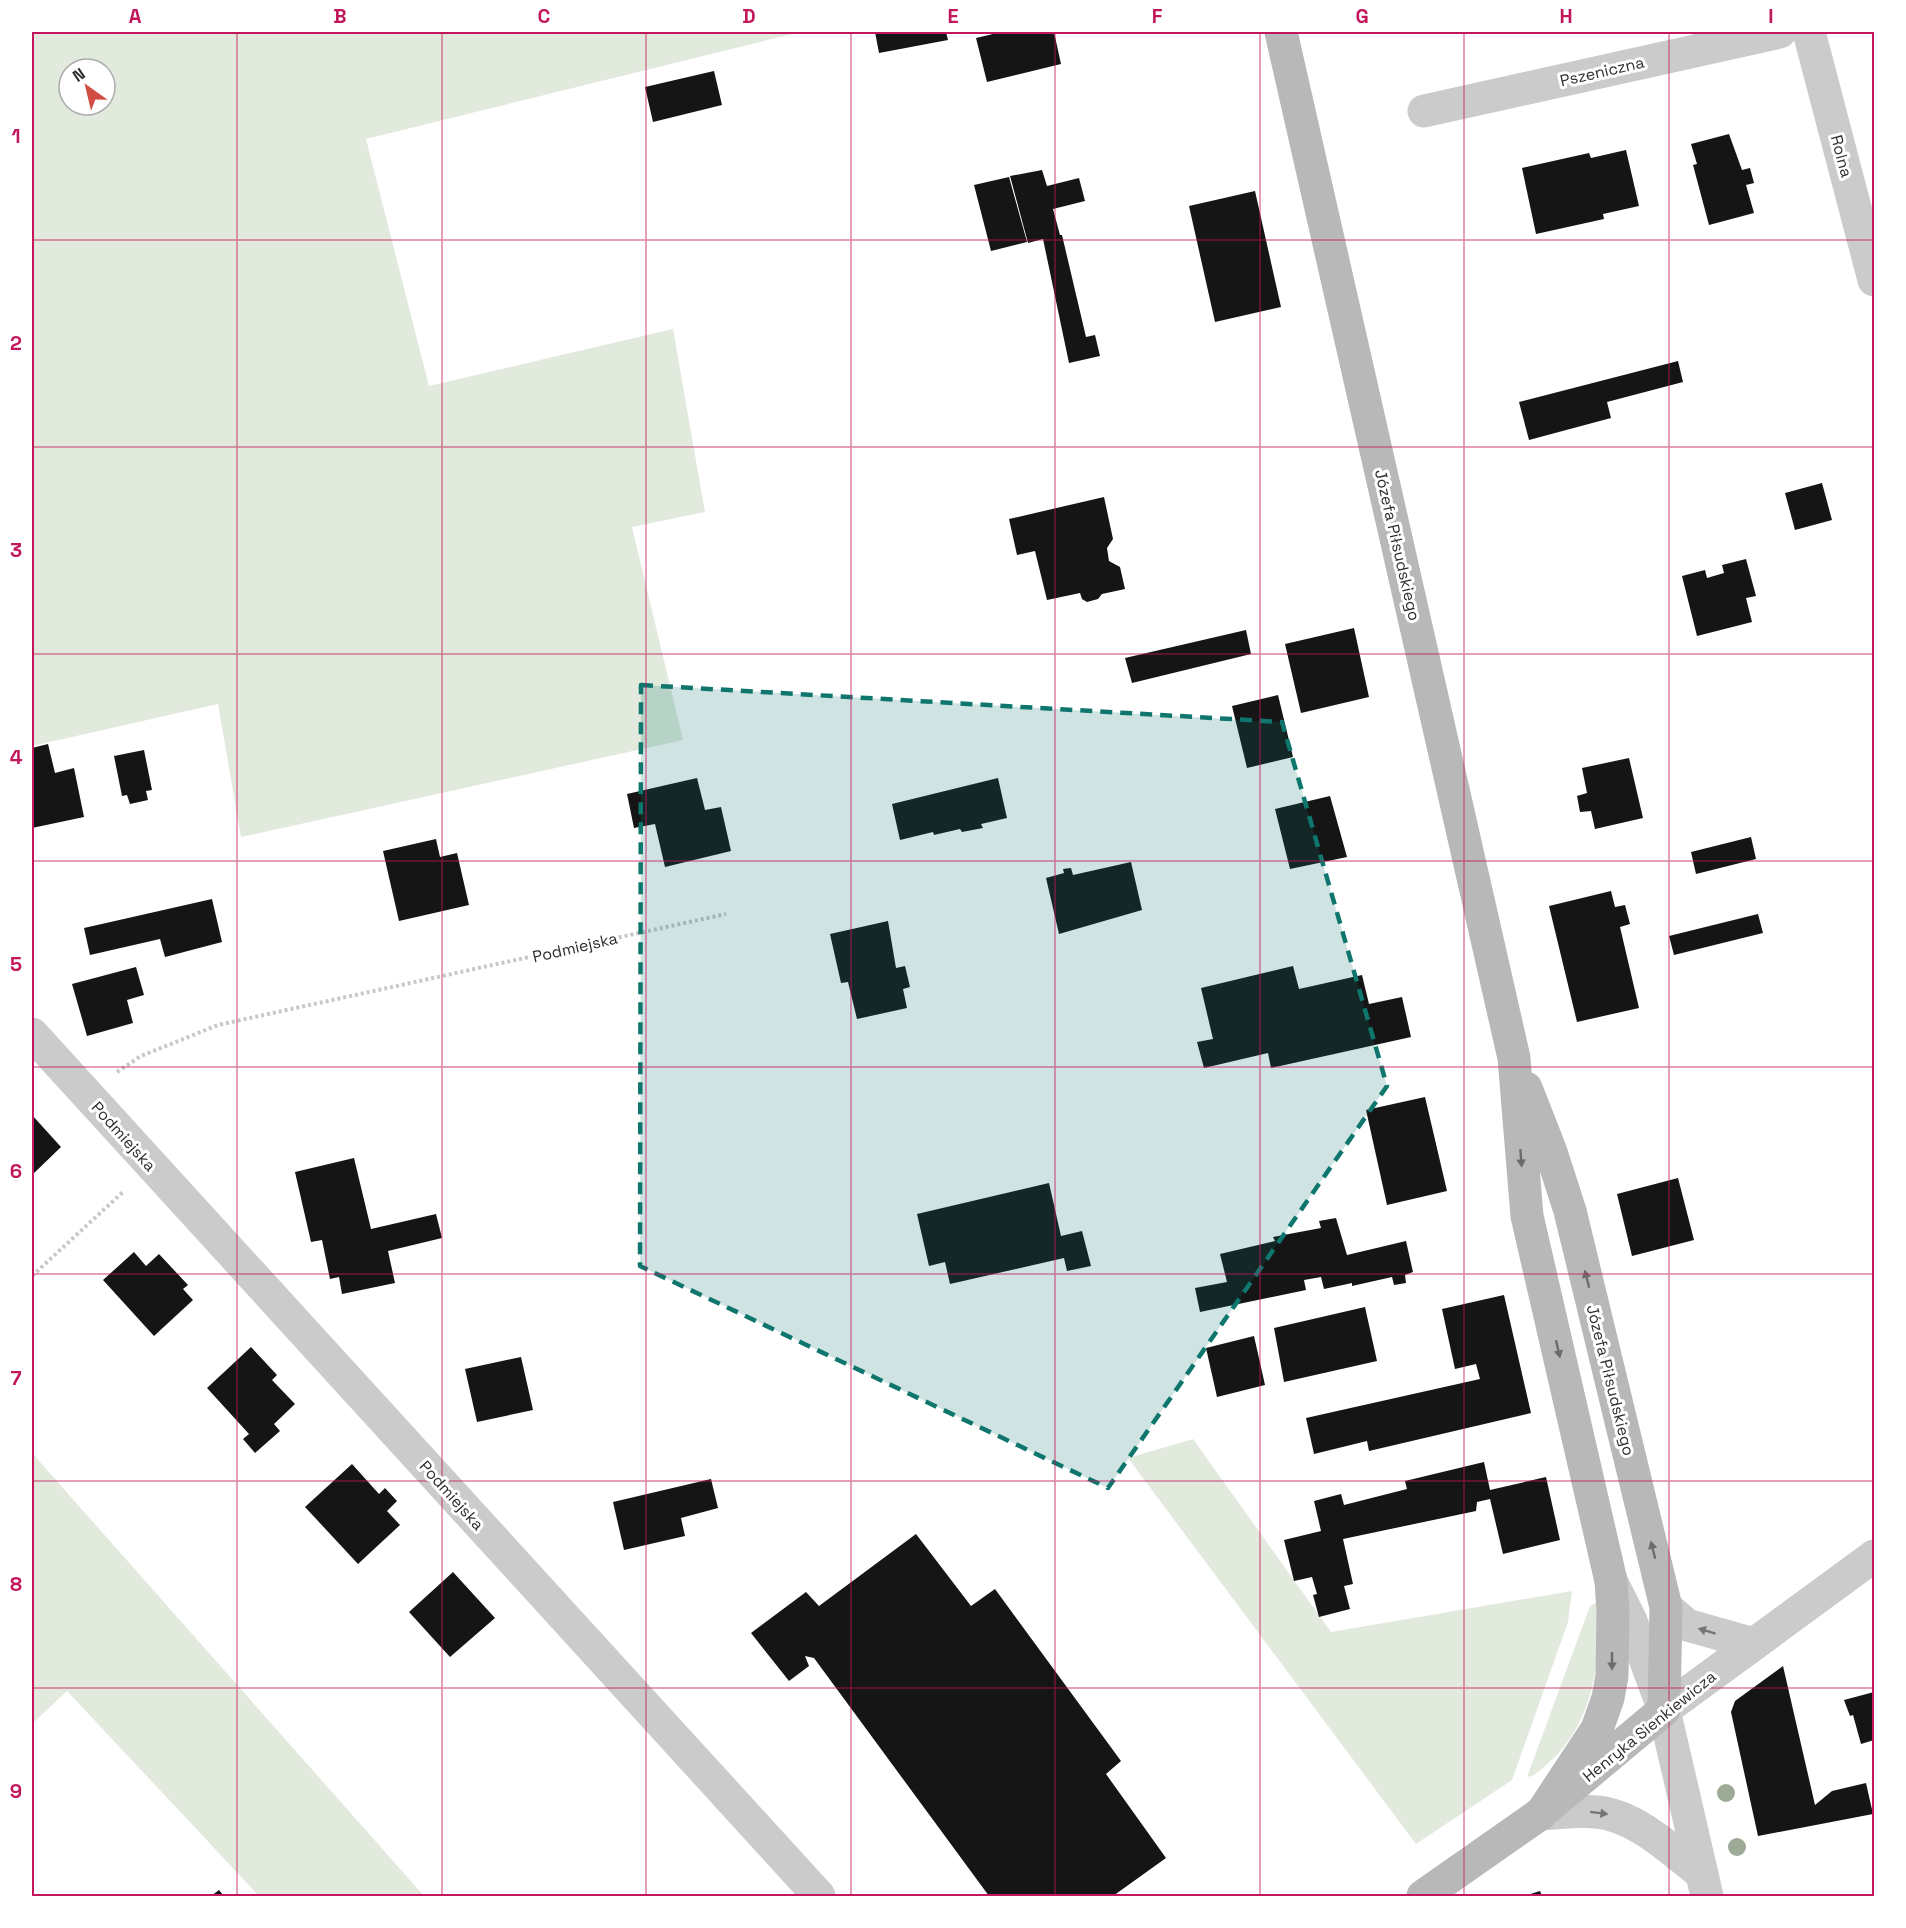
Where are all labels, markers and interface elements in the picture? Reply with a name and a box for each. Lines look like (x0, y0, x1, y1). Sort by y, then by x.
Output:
text: A (129, 3, 142, 29)
text: B (333, 3, 347, 29)
text: C (538, 3, 551, 29)
text: D (742, 3, 756, 29)
text: E (947, 3, 959, 29)
text: F (1152, 3, 1163, 29)
text: G (1355, 3, 1369, 29)
text: H (1559, 3, 1573, 29)
text: I (1768, 3, 1774, 29)
street label: Pszeniczna (1558, 52, 1646, 91)
north arrow (57, 57, 117, 117)
text: N (69, 63, 89, 87)
text: 1 (11, 123, 21, 149)
street label: Rolna (1826, 133, 1857, 180)
text: 2 (10, 330, 22, 356)
street label: Józefa Piłsudskiego (1370, 467, 1425, 623)
text: 3 (10, 537, 22, 563)
text: 4 (10, 744, 23, 770)
street label: Podmiejska (531, 928, 620, 967)
text: 5 (10, 951, 22, 977)
street label: Podmiejska (87, 1097, 160, 1176)
one-way arrow (1516, 1149, 1526, 1168)
text: 6 (10, 1158, 22, 1184)
one-way arrow (1581, 1270, 1591, 1288)
street label: Józefa Piłsudskiego (1582, 1303, 1639, 1458)
one-way arrow (1554, 1340, 1563, 1359)
text: 7 (10, 1365, 22, 1391)
street label: Podmiejska (415, 1456, 488, 1535)
one-way arrow (1647, 1541, 1657, 1559)
text: 8 (10, 1571, 22, 1597)
one-way arrow (1698, 1626, 1716, 1635)
one-way arrow (1607, 1651, 1617, 1670)
street label: Henryka Sienkiewicza (1578, 1666, 1720, 1787)
text: 9 (10, 1778, 22, 1804)
one-way arrow (1590, 1809, 1609, 1818)

